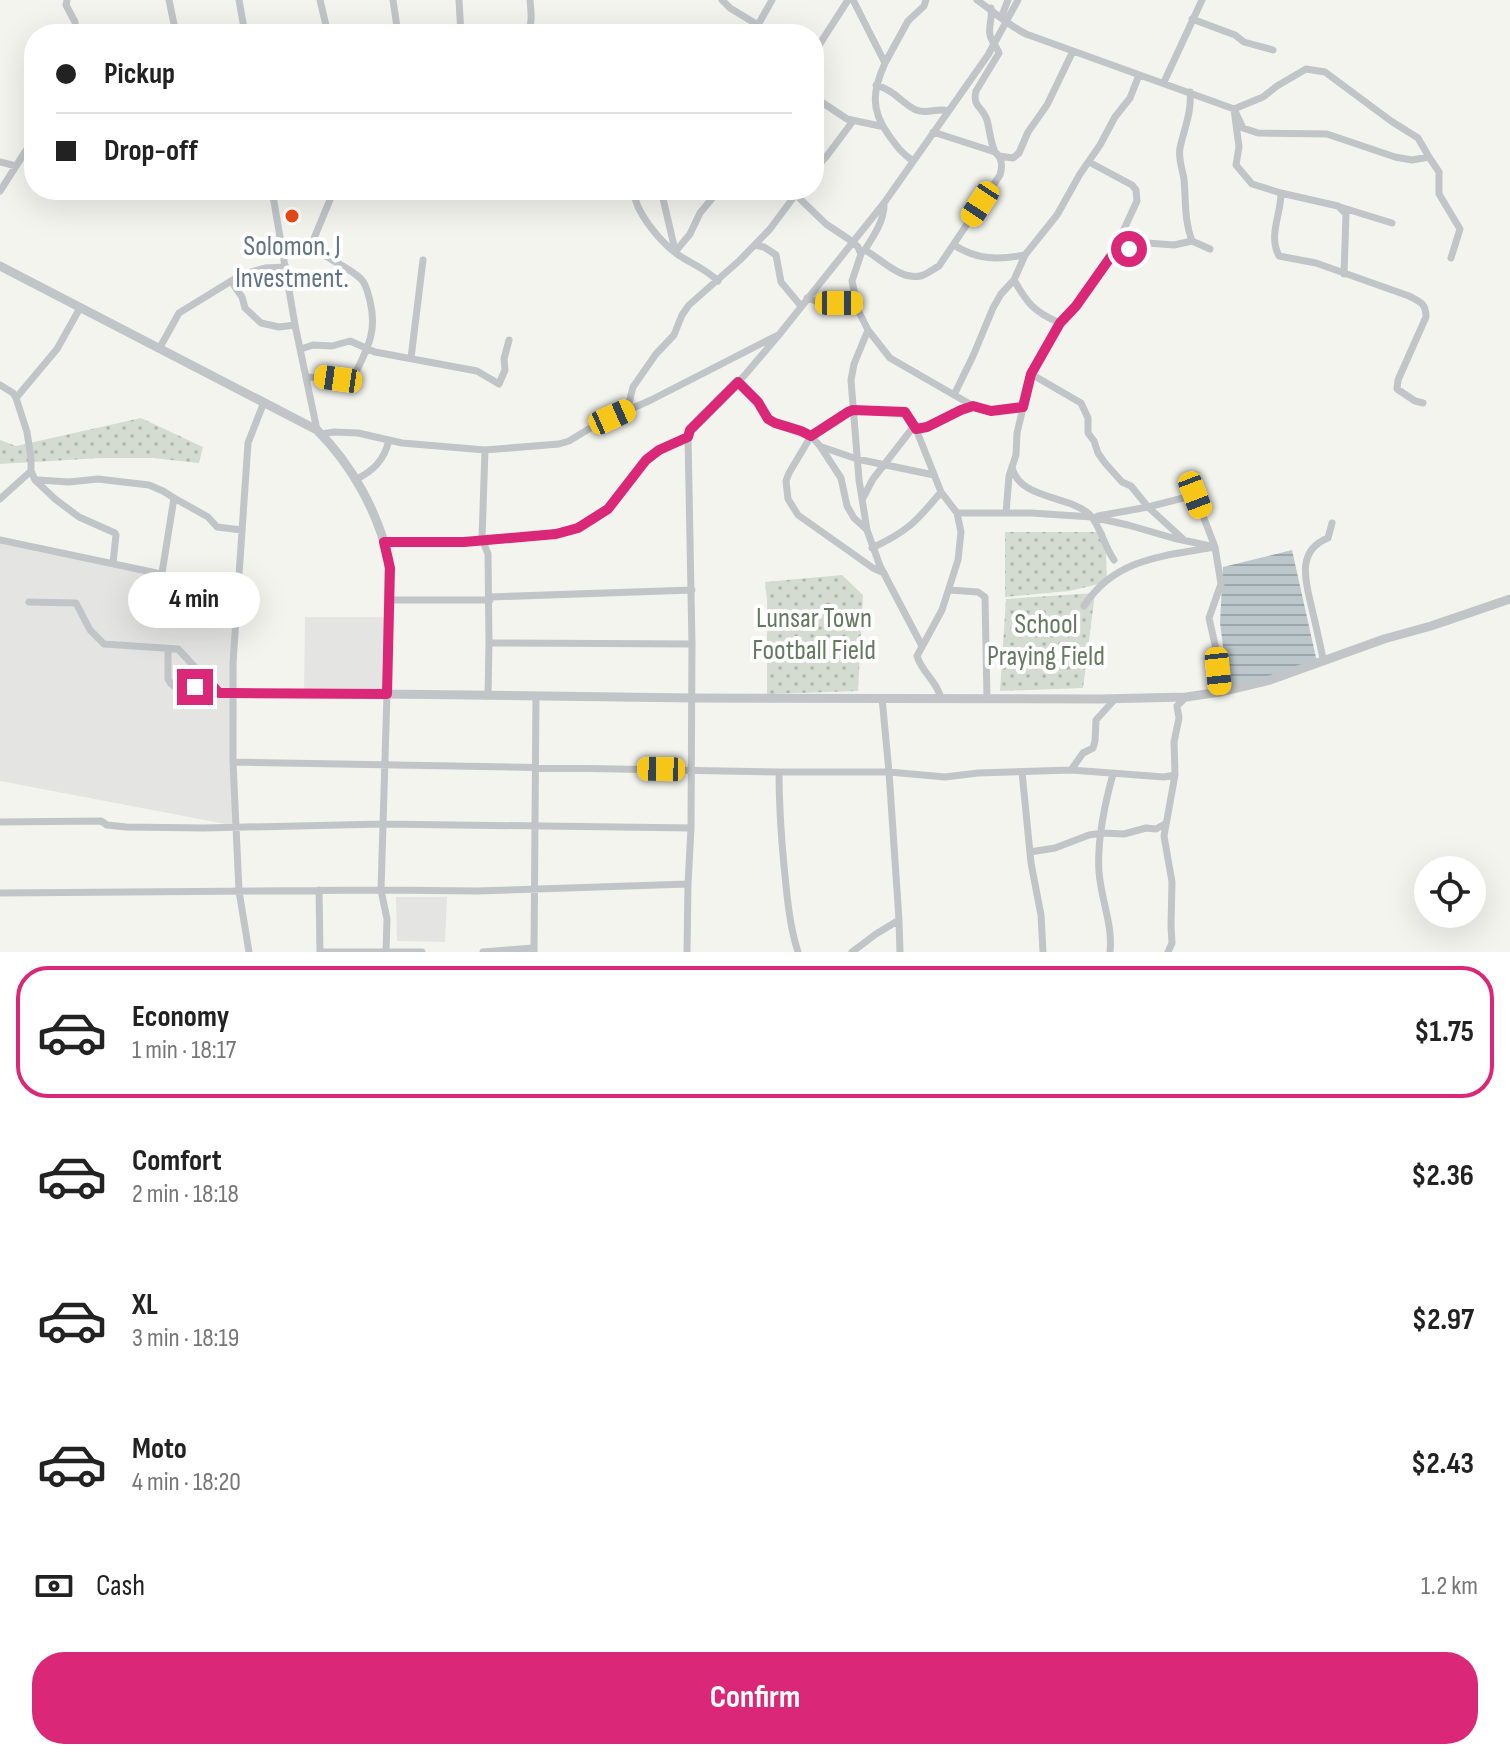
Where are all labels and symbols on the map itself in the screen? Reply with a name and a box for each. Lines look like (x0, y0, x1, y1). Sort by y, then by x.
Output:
car (957, 177, 1003, 231)
marker: Solomon. J Investment. (283, 207, 301, 225)
place label: Solomon. J Investment. (235, 230, 349, 295)
route start (1111, 231, 1147, 267)
car (815, 291, 863, 315)
car (313, 364, 363, 394)
car (585, 396, 639, 438)
car (1175, 468, 1215, 522)
callout: 4 min (129, 571, 261, 627)
park label: Lunsar Town Football Field (752, 602, 876, 667)
park label: School Praying Field (987, 608, 1105, 673)
car (1204, 646, 1232, 696)
route end (177, 669, 213, 705)
car (637, 757, 685, 781)

